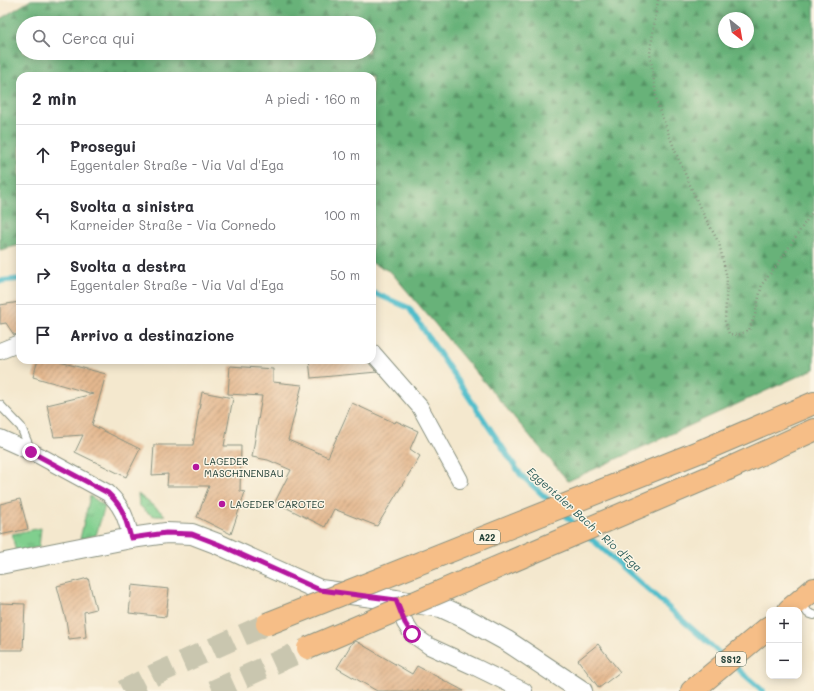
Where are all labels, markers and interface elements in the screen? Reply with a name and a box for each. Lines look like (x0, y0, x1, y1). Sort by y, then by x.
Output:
north arrow (718, 12, 754, 48)
search box (16, 16, 376, 60)
icon: search (30, 27, 52, 49)
text: Cerca qui (62, 28, 135, 48)
text: 2 min (32, 87, 77, 109)
text: A piedi · 160 m (264, 90, 360, 107)
text: Prosegui (70, 136, 136, 156)
icon: ahead (32, 144, 54, 166)
text: 10 m (332, 146, 360, 163)
text: Eggentaler Straße - Via Val d'Ega (70, 156, 284, 173)
text: Svolta a sinistra (70, 196, 194, 216)
icon: left (32, 204, 54, 226)
text: 100 m (324, 206, 360, 223)
text: Karneider Straße - Via Cornedo (70, 216, 276, 233)
text: Svolta a destra (70, 256, 186, 276)
icon: right (32, 264, 54, 286)
text: 50 m (330, 266, 360, 283)
text: Eggentaler Straße - Via Val d'Ega (70, 276, 284, 293)
icon: arrive (32, 324, 54, 346)
text: Arrivo a destinazione (70, 325, 234, 345)
route end (22, 443, 40, 461)
place label: LAGEDER MASCHINENBAU (204, 454, 283, 480)
marker: LAGEDER MASCHINENBAU (191, 462, 201, 472)
water label: Eggentaler Bach - Rio d'Ega (524, 463, 646, 575)
place label: LAGEDER CAROTEC (230, 497, 324, 511)
marker: LAGEDER CAROTEC (217, 499, 227, 509)
road number: A22 (474, 530, 500, 544)
map controls (766, 607, 802, 679)
button: + (766, 607, 802, 643)
route start (403, 625, 421, 643)
button: − (766, 643, 802, 679)
road number: SS12 (716, 652, 746, 666)

